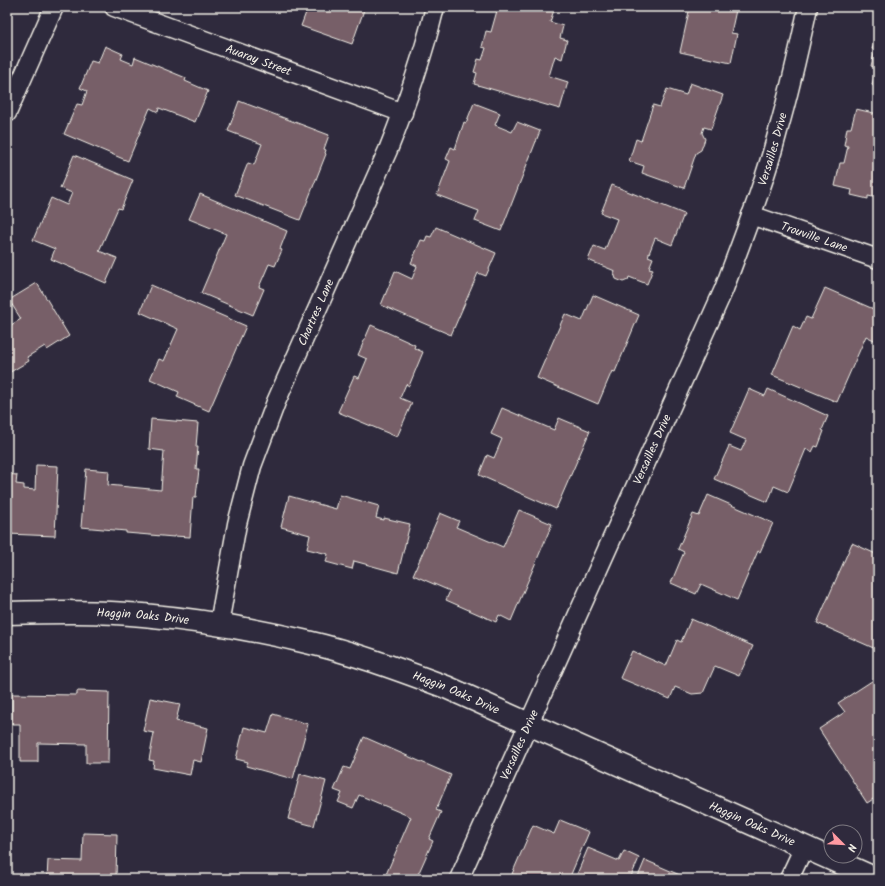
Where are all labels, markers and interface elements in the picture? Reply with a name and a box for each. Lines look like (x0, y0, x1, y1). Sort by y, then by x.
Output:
street label: Auaray Street (223, 39, 295, 81)
street label: Versailles Drive (753, 110, 793, 188)
street label: Trouville Lane (778, 217, 851, 258)
street label: Chartres Lane (293, 275, 339, 349)
street label: Versailles Drive (628, 410, 676, 488)
street label: Haggin Oaks Drive (96, 603, 191, 630)
street label: Haggin Oaks Drive (410, 666, 503, 719)
street label: Versailles Drive (495, 706, 544, 783)
street label: Haggin Oaks Drive (706, 796, 799, 852)
north arrow (823, 824, 863, 864)
text: N (842, 841, 861, 855)

